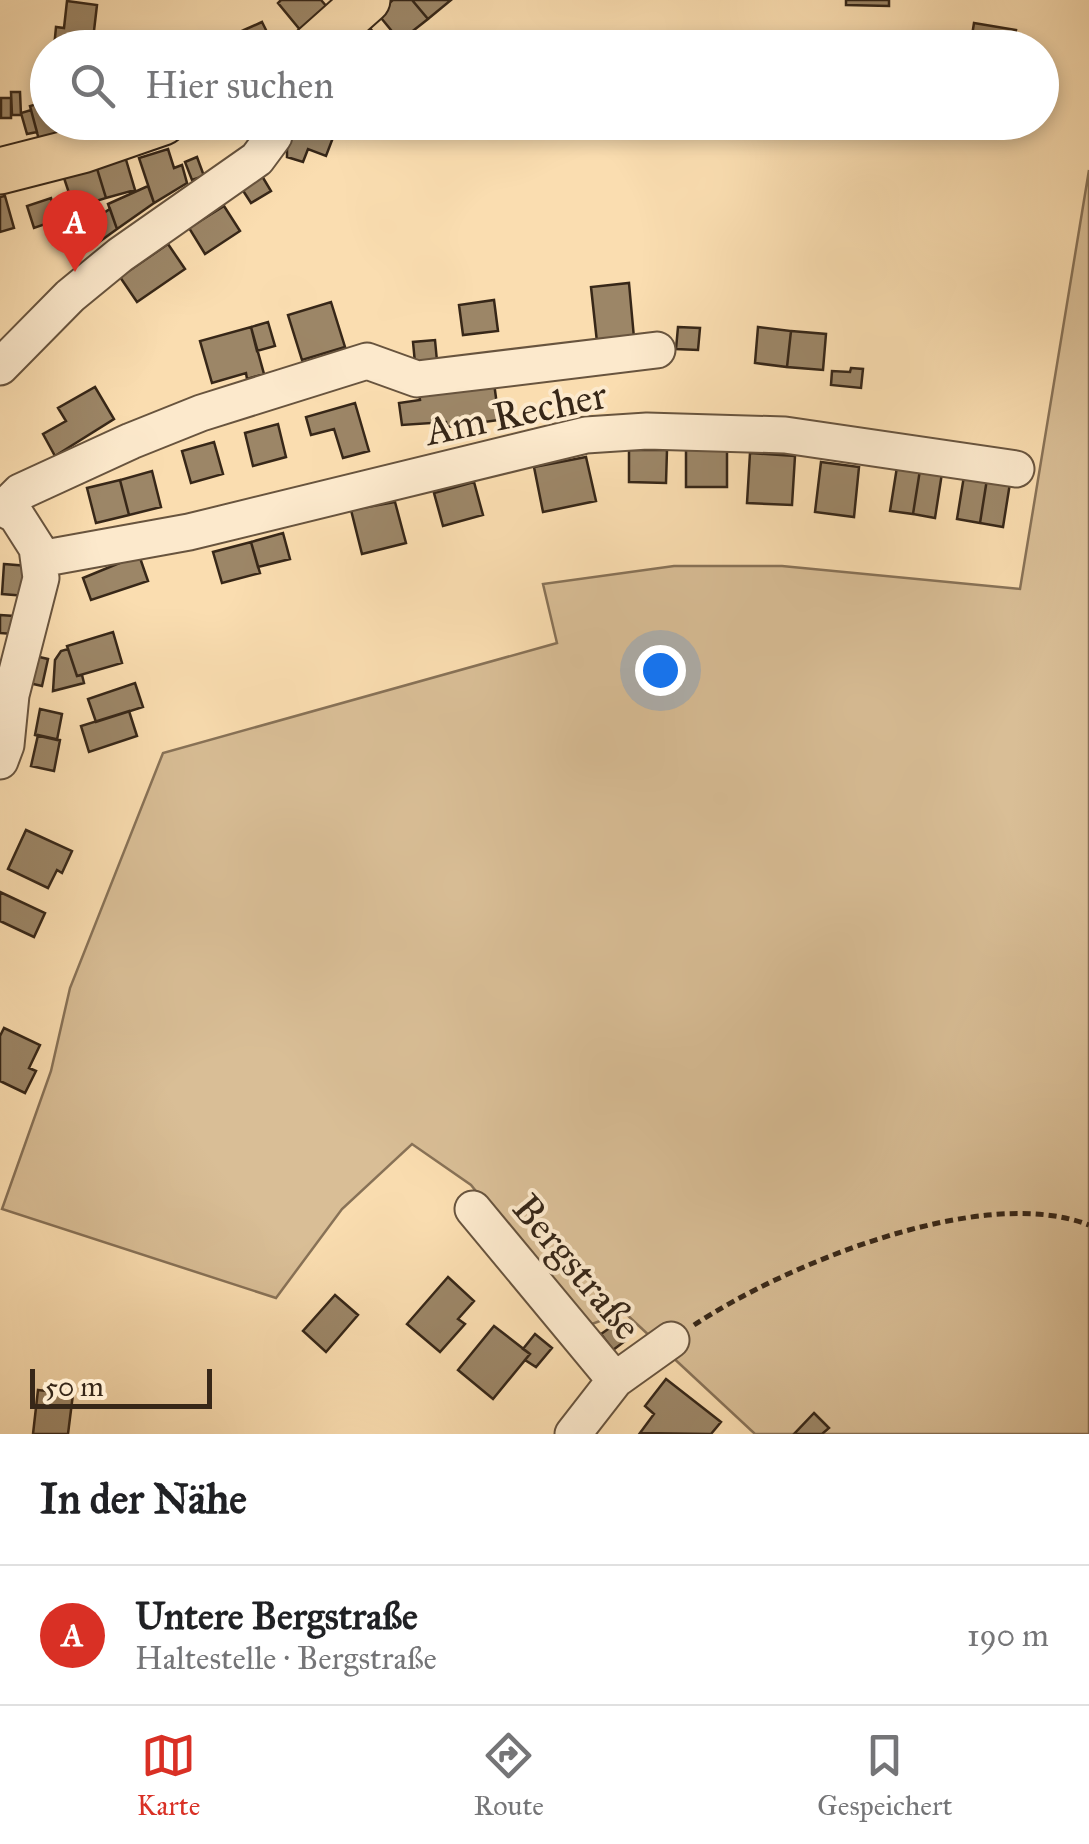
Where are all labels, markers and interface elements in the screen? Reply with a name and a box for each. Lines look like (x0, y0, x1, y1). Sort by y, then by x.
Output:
search box (30, 30, 1059, 140)
icon: search (65, 58, 120, 113)
text: Hier suchen (145, 62, 334, 108)
pin: A (42, 190, 108, 272)
street label: Am Recher (419, 370, 611, 457)
your location (635, 645, 686, 696)
street label: Bergstraße (502, 1184, 652, 1350)
scale bar (30, 1364, 212, 1408)
text: 50 m (45, 1369, 104, 1404)
text: In der Nähe (40, 1473, 247, 1525)
text: Untere Bergstraße (135, 1593, 418, 1639)
text: A (62, 1616, 83, 1655)
text: 190 m (967, 1616, 1049, 1655)
text: Haltestelle · Bergstraße (135, 1639, 437, 1678)
tab: Karte (137, 1728, 200, 1823)
tab: Route (474, 1728, 544, 1823)
tab: Gespeichert (817, 1728, 952, 1823)

